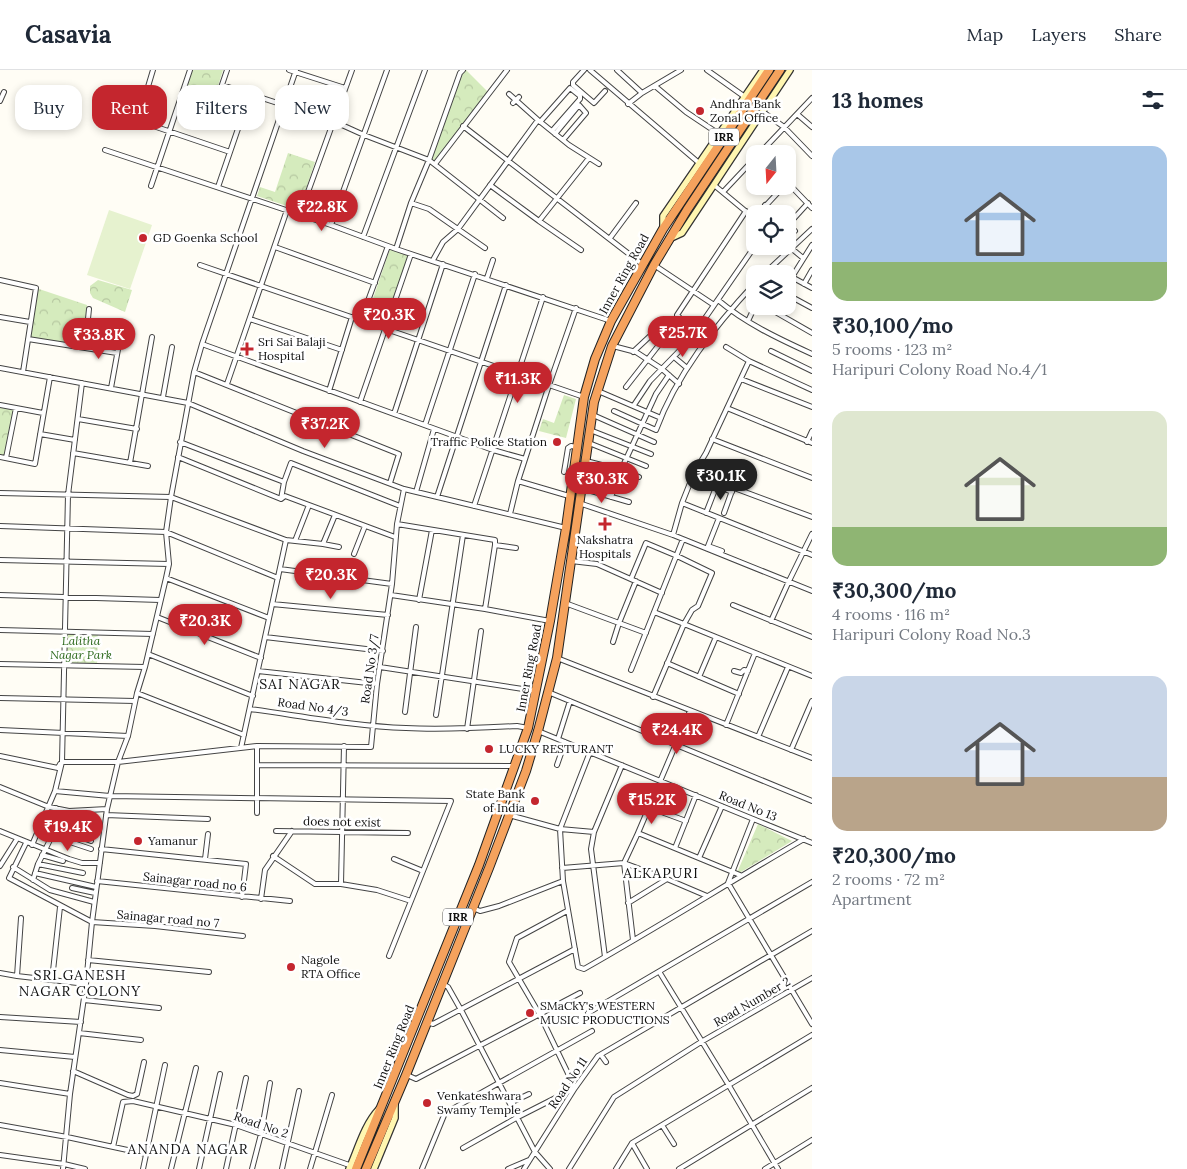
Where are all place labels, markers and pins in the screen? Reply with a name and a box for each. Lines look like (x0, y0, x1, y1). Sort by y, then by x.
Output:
place label: Andhra Bank Zonal Office (709, 96, 782, 125)
marker: Andhra Bank Zonal Office (694, 105, 706, 117)
pin: ₹22.8K (281, 190, 363, 232)
place label: GD Goenka School (153, 230, 258, 245)
marker: GD Goenka School (137, 232, 149, 244)
pin: ₹20.3K (348, 298, 430, 340)
pin: ₹25.7K (642, 316, 724, 358)
pin: ₹33.8K (58, 318, 140, 360)
place label: Sri Sai Balaji Hospital (258, 334, 326, 363)
marker: Sri Sai Balaji Hospital (240, 342, 254, 356)
pin: ₹11.3K (477, 362, 559, 404)
pin: ₹37.2K (284, 406, 366, 449)
place label: Traffic Police Station (430, 434, 547, 449)
marker: Traffic Police Station (551, 436, 563, 448)
pin: ₹30.1K (680, 458, 762, 501)
pin: ₹30.3K (561, 462, 643, 504)
marker: Nakshatra Hospitals (598, 517, 612, 531)
place label: Nakshatra Hospitals (577, 532, 633, 561)
pin: ₹20.3K (290, 558, 372, 600)
pin: ₹20.3K (164, 604, 246, 646)
pin: ₹24.4K (636, 712, 718, 755)
place label: LUCKY RESTURANT (499, 741, 613, 756)
marker: LUCKY RESTURANT (483, 743, 495, 755)
pin: ₹15.2K (611, 782, 693, 825)
place label: State Bank of India (466, 786, 526, 815)
marker: State Bank of India (529, 795, 541, 807)
pin: ₹19.4K (27, 810, 109, 852)
place label: Yamanur (147, 833, 199, 848)
marker: Yamanur (132, 835, 144, 847)
place label: Nagole RTA Office (301, 952, 361, 981)
marker: Nagole RTA Office (285, 961, 297, 973)
place label: SMaCkY's WESTERN MUSIC PRODUCTIONS (540, 998, 670, 1027)
marker: SMaCkY's WESTERN MUSIC PRODUCTIONS (524, 1007, 536, 1019)
place label: Venkateshwara Swamy Temple (436, 1088, 522, 1117)
marker: Venkateshwara Swamy Temple (421, 1097, 433, 1109)

